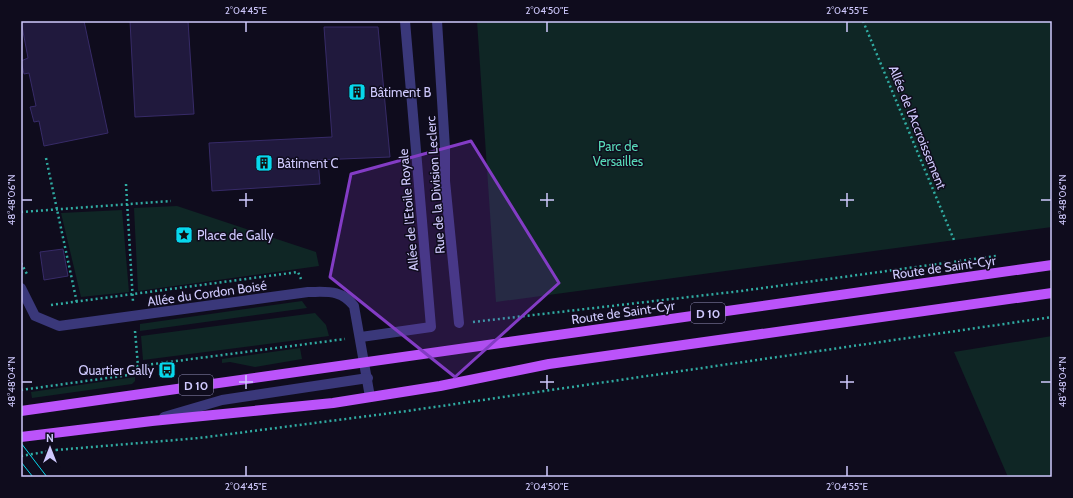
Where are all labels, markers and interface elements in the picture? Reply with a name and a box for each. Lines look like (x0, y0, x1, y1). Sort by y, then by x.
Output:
text: 2°04'45"E (225, 4, 268, 17)
text: 2°04'50"E (525, 4, 569, 17)
text: 2°04'55"E (826, 4, 869, 17)
street label: Allée de l'Accroissement (886, 63, 950, 192)
building icon: Bâtiment B (347, 82, 367, 102)
place label: Bâtiment B (370, 84, 432, 100)
street label: Rue de la Division Leclerc (422, 115, 448, 255)
park label: Parc de Versailles (593, 138, 644, 169)
street label: Allée de l'Etoile Royale (395, 148, 421, 272)
building icon: Bâtiment C (254, 153, 274, 173)
place label: Bâtiment C (277, 155, 339, 171)
text: 48°48'06"N (5, 175, 18, 225)
text: 48°48'06"N (1056, 175, 1069, 225)
place icon: Place de Gally (174, 225, 194, 245)
place label: Place de Gally (197, 227, 274, 243)
street label: Route de Saint-Cyr (891, 252, 998, 282)
street label: Allée du Cordon Boisé (146, 277, 268, 309)
street label: Route de Saint-Cyr (570, 297, 677, 327)
road number: D 10 (691, 303, 725, 323)
text: 48°48'04"N (5, 357, 18, 407)
text: 48°48'04"N (1056, 357, 1069, 407)
bus stop icon: Quartier Gally (157, 360, 177, 380)
place label: Quartier Gally (78, 362, 154, 378)
road number: D 10 (179, 375, 213, 395)
north arrow (30, 428, 70, 468)
text: N (46, 431, 54, 445)
text: 2°04'45"E (225, 480, 268, 493)
text: 2°04'50"E (525, 480, 569, 493)
text: 2°04'55"E (826, 480, 869, 493)

